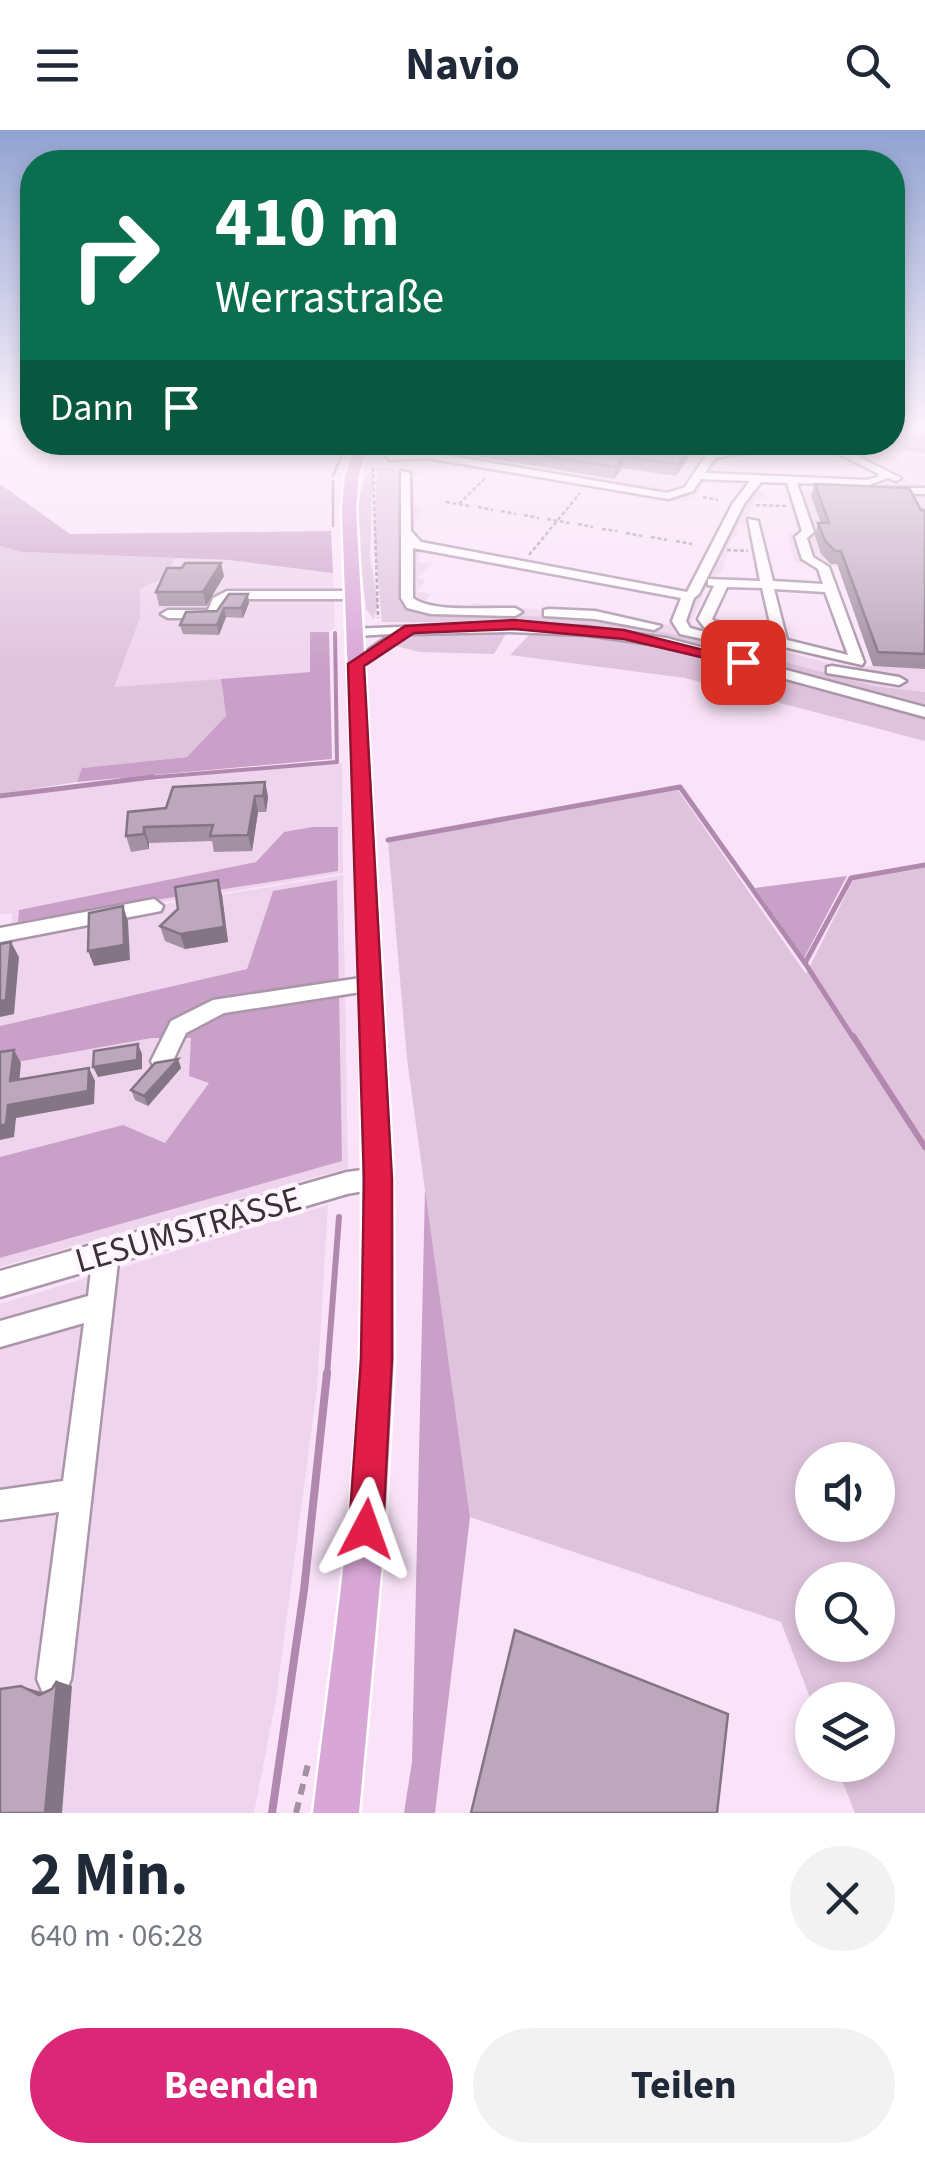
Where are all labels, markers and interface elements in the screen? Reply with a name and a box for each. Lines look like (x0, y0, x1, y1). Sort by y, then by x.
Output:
text: Navio (405, 33, 520, 97)
icon: menu (30, 38, 85, 93)
icon: search (840, 38, 895, 93)
text: 410 m (215, 173, 400, 273)
icon: right (50, 190, 180, 320)
text: Werrastraße (215, 266, 444, 330)
icon: arrive (154, 380, 209, 435)
text: Dann (50, 381, 134, 435)
pin (701, 620, 786, 705)
icon: arrive (716, 635, 771, 690)
street label: LESUMSTRASSE (69, 1174, 307, 1286)
map controls (795, 1442, 895, 1782)
button: sound (795, 1442, 895, 1542)
position arrow (314, 1477, 418, 1581)
button: search (795, 1562, 895, 1662)
button: layers (795, 1682, 895, 1782)
text: 2 Min. (30, 1833, 188, 1918)
button: close (790, 1846, 895, 1951)
text: 640 m · 06:28 (30, 1913, 203, 1959)
button: Beenden (30, 2028, 453, 2143)
button: Teilen (473, 2028, 895, 2143)

